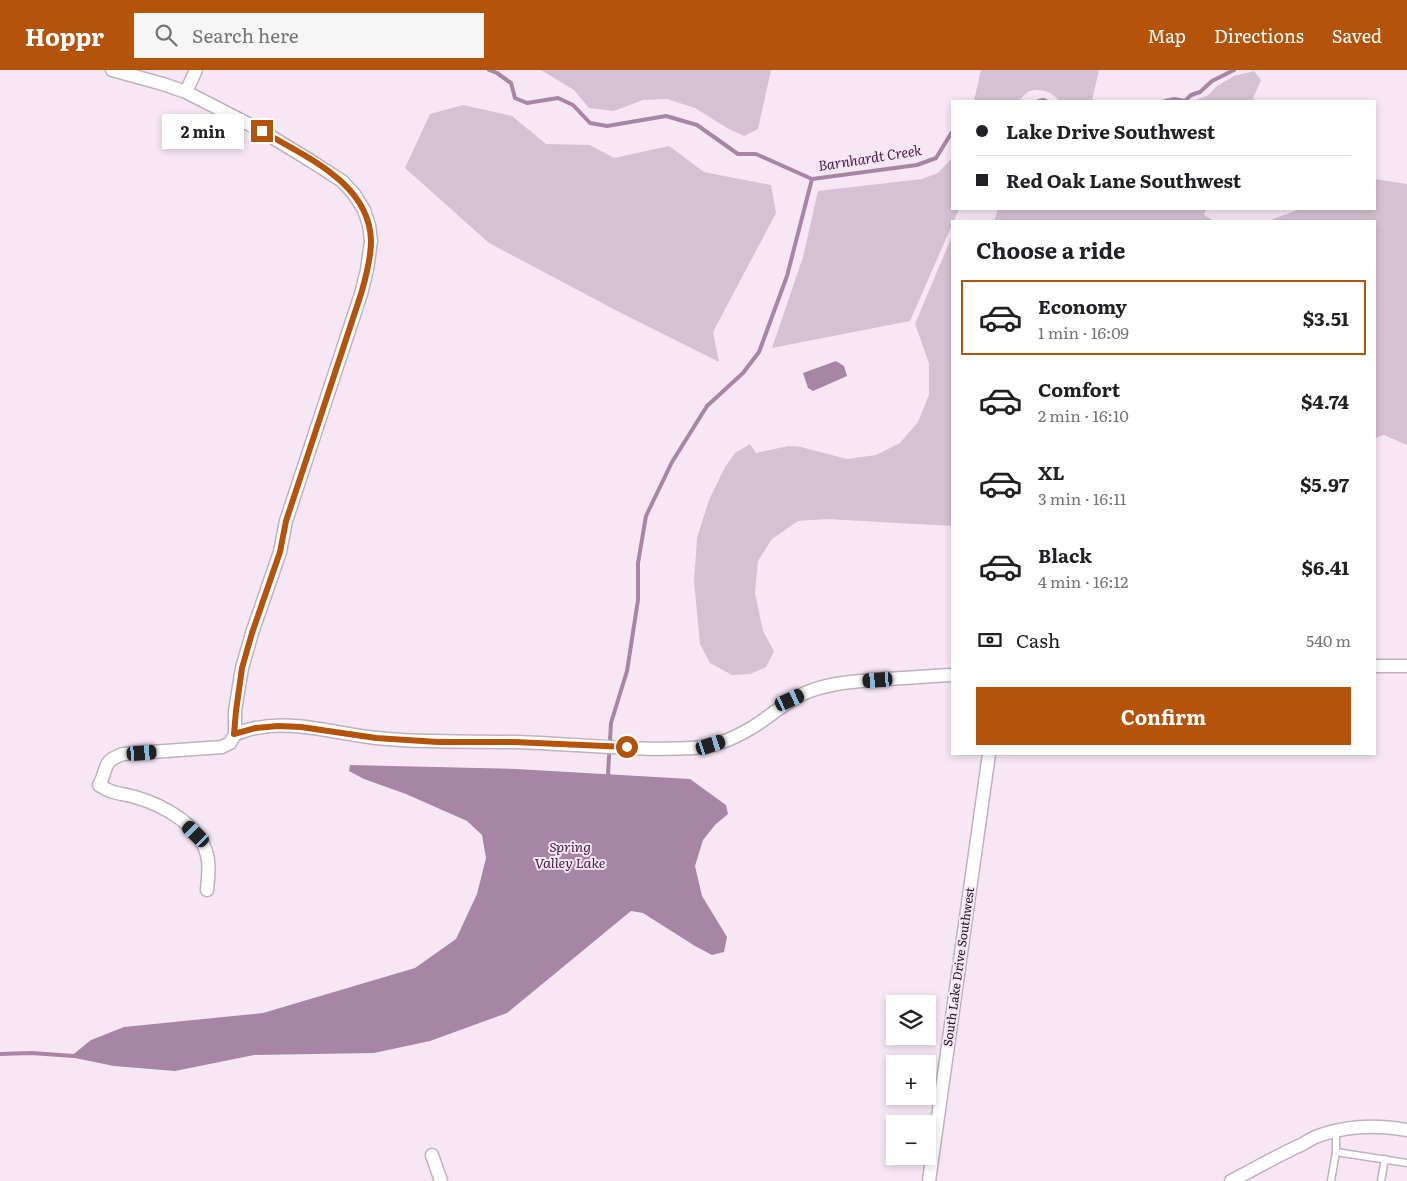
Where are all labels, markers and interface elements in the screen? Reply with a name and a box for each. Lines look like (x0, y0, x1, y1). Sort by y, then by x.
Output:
search box (134, 13, 484, 58)
text: Hoppr (25, 18, 104, 53)
icon: search (152, 21, 180, 49)
text: Search here (192, 21, 299, 49)
text: Map (1148, 22, 1186, 49)
text: Directions (1214, 22, 1304, 49)
text: Saved (1332, 22, 1382, 49)
callout: 2 min (162, 114, 244, 148)
text: Lake Drive Southwest (1006, 117, 1215, 145)
text: 2 min (181, 119, 225, 143)
route end (251, 120, 273, 142)
water label: Barnhardt Creek (817, 139, 923, 175)
text: Red Oak Lane Southwest (1006, 166, 1241, 194)
text: Choose a ride (976, 233, 1125, 266)
text: Economy (1038, 292, 1127, 320)
icon: car (978, 295, 1023, 340)
text: $3.51 (1303, 304, 1349, 332)
text: 1 min · 16:09 (1038, 320, 1129, 344)
text: Comfort (1038, 375, 1120, 403)
icon: car (978, 378, 1023, 423)
text: $4.74 (1301, 387, 1349, 415)
text: 2 min · 16:10 (1038, 403, 1129, 427)
text: XL (1038, 458, 1065, 486)
icon: car (978, 461, 1023, 506)
text: $5.97 (1300, 470, 1349, 498)
text: 3 min · 16:11 (1038, 486, 1127, 510)
text: Black (1038, 541, 1092, 569)
icon: car (978, 544, 1023, 589)
text: $6.41 (1302, 553, 1349, 581)
text: 4 min · 16:12 (1038, 569, 1128, 593)
icon: cash (976, 626, 1004, 654)
text: Cash (1016, 626, 1060, 654)
text: 540 m (1306, 628, 1351, 652)
car (862, 671, 893, 689)
car (773, 687, 806, 713)
button: Confirm (976, 687, 1351, 745)
car (694, 733, 727, 757)
route start (616, 736, 638, 758)
car (126, 744, 157, 762)
car (179, 818, 212, 850)
water label: Spring Valley Lake (535, 836, 606, 872)
street label: South Lake Drive Southwest (938, 886, 978, 1048)
map controls (886, 995, 936, 1165)
button: layers (886, 995, 936, 1045)
button: + (886, 1055, 936, 1105)
button: − (886, 1115, 936, 1165)

